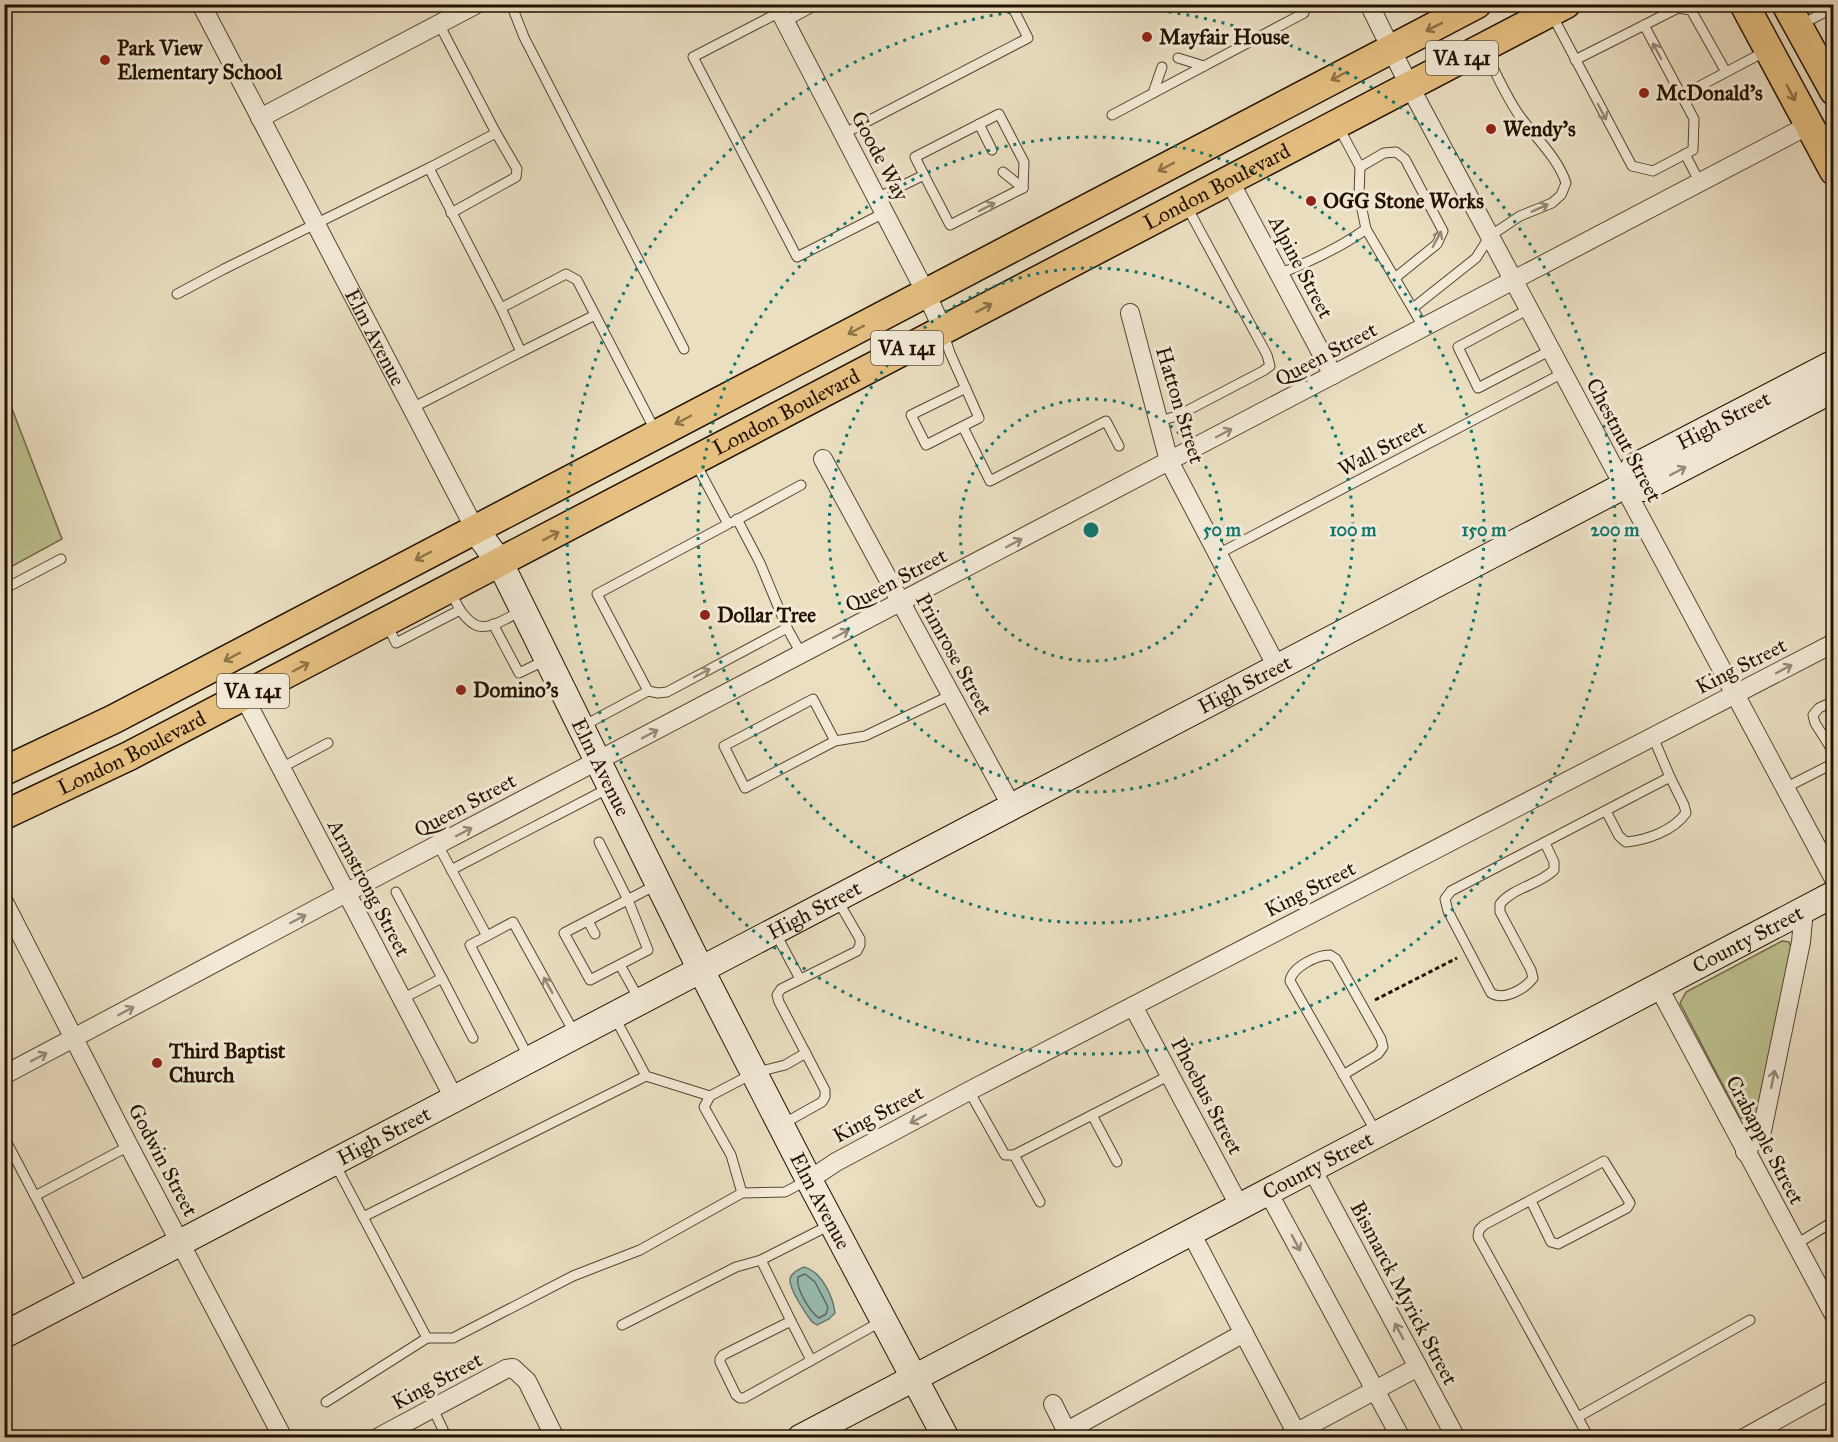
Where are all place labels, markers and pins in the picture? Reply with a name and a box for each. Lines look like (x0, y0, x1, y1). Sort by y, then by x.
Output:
place label: Mayfair House (1159, 24, 1290, 50)
marker: Mayfair House (1140, 30, 1154, 44)
place label: Park View Elementary School (117, 35, 283, 85)
marker: Park View Elementary School (98, 53, 112, 67)
place label: McDonald's (1656, 80, 1763, 106)
marker: McDonald's (1637, 86, 1651, 100)
place label: Wendy's (1503, 116, 1576, 142)
marker: Wendy's (1484, 122, 1498, 136)
place label: OGG Stone Works (1323, 188, 1484, 214)
marker: OGG Stone Works (1304, 194, 1318, 208)
centre of rings (1081, 520, 1101, 540)
place label: Dollar Tree (717, 602, 816, 628)
marker: Dollar Tree (698, 608, 712, 622)
place label: Domino's (473, 677, 559, 703)
marker: Domino's (454, 683, 468, 697)
place label: Third Baptist Church (168, 1038, 286, 1088)
marker: Third Baptist Church (150, 1056, 164, 1070)

